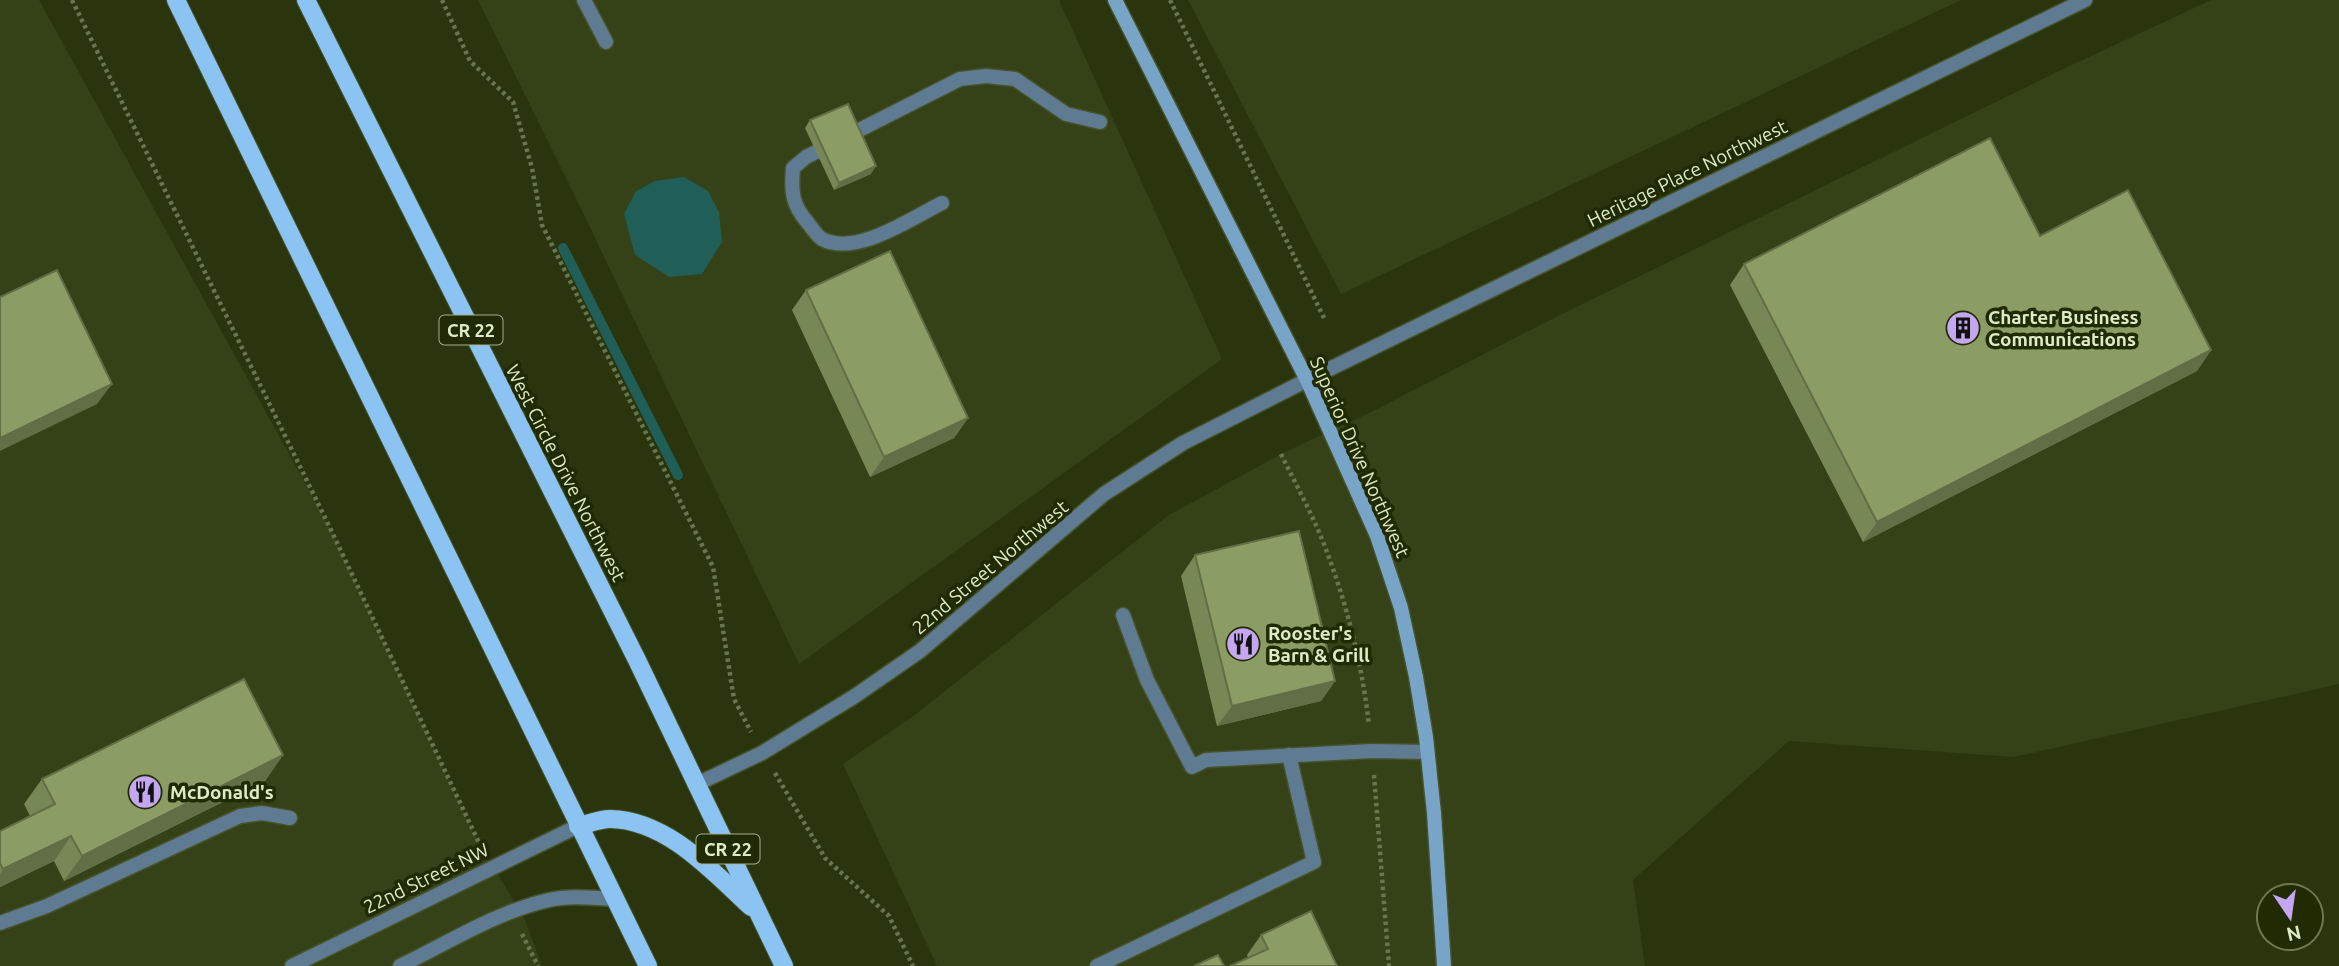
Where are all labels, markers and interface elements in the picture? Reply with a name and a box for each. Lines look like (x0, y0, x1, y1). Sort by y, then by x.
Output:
street label: Heritage Place Northwest (1584, 115, 1791, 231)
place label: Charter Business Communications (1988, 306, 2139, 350)
building icon: Charter Business Communications (1944, 309, 1982, 347)
road number: CR 22 (440, 316, 503, 344)
street label: Superior Drive Northwest (1306, 353, 1414, 561)
street label: West Circle Drive Northwest (502, 361, 631, 586)
street label: 22nd Street Northwest (908, 495, 1073, 639)
place label: Rooster's Barn & Grill (1268, 622, 1370, 666)
restaurant icon: Rooster's Barn & Grill (1224, 625, 1262, 663)
restaurant icon: McDonald's (126, 773, 164, 811)
place label: McDonald's (170, 781, 274, 803)
road number: CR 22 (696, 834, 760, 864)
street label: 22nd Street NW (360, 838, 492, 918)
north arrow (2255, 882, 2325, 952)
text: N (2284, 921, 2303, 946)

